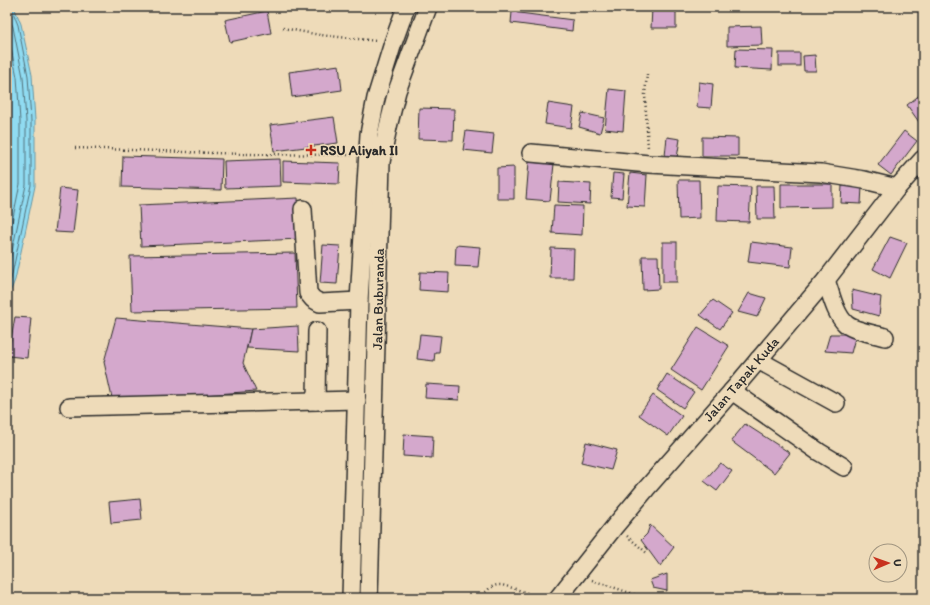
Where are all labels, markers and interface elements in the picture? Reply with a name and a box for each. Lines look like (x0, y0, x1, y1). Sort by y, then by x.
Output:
place label: RSU Aliyah II (320, 142, 398, 159)
marker: RSU Aliyah II (305, 144, 317, 156)
street label: Jalan Buburanda (369, 247, 388, 350)
street label: Jalan Tapak Kuda (700, 333, 783, 425)
north arrow (868, 543, 908, 583)
text: U (891, 559, 904, 567)

